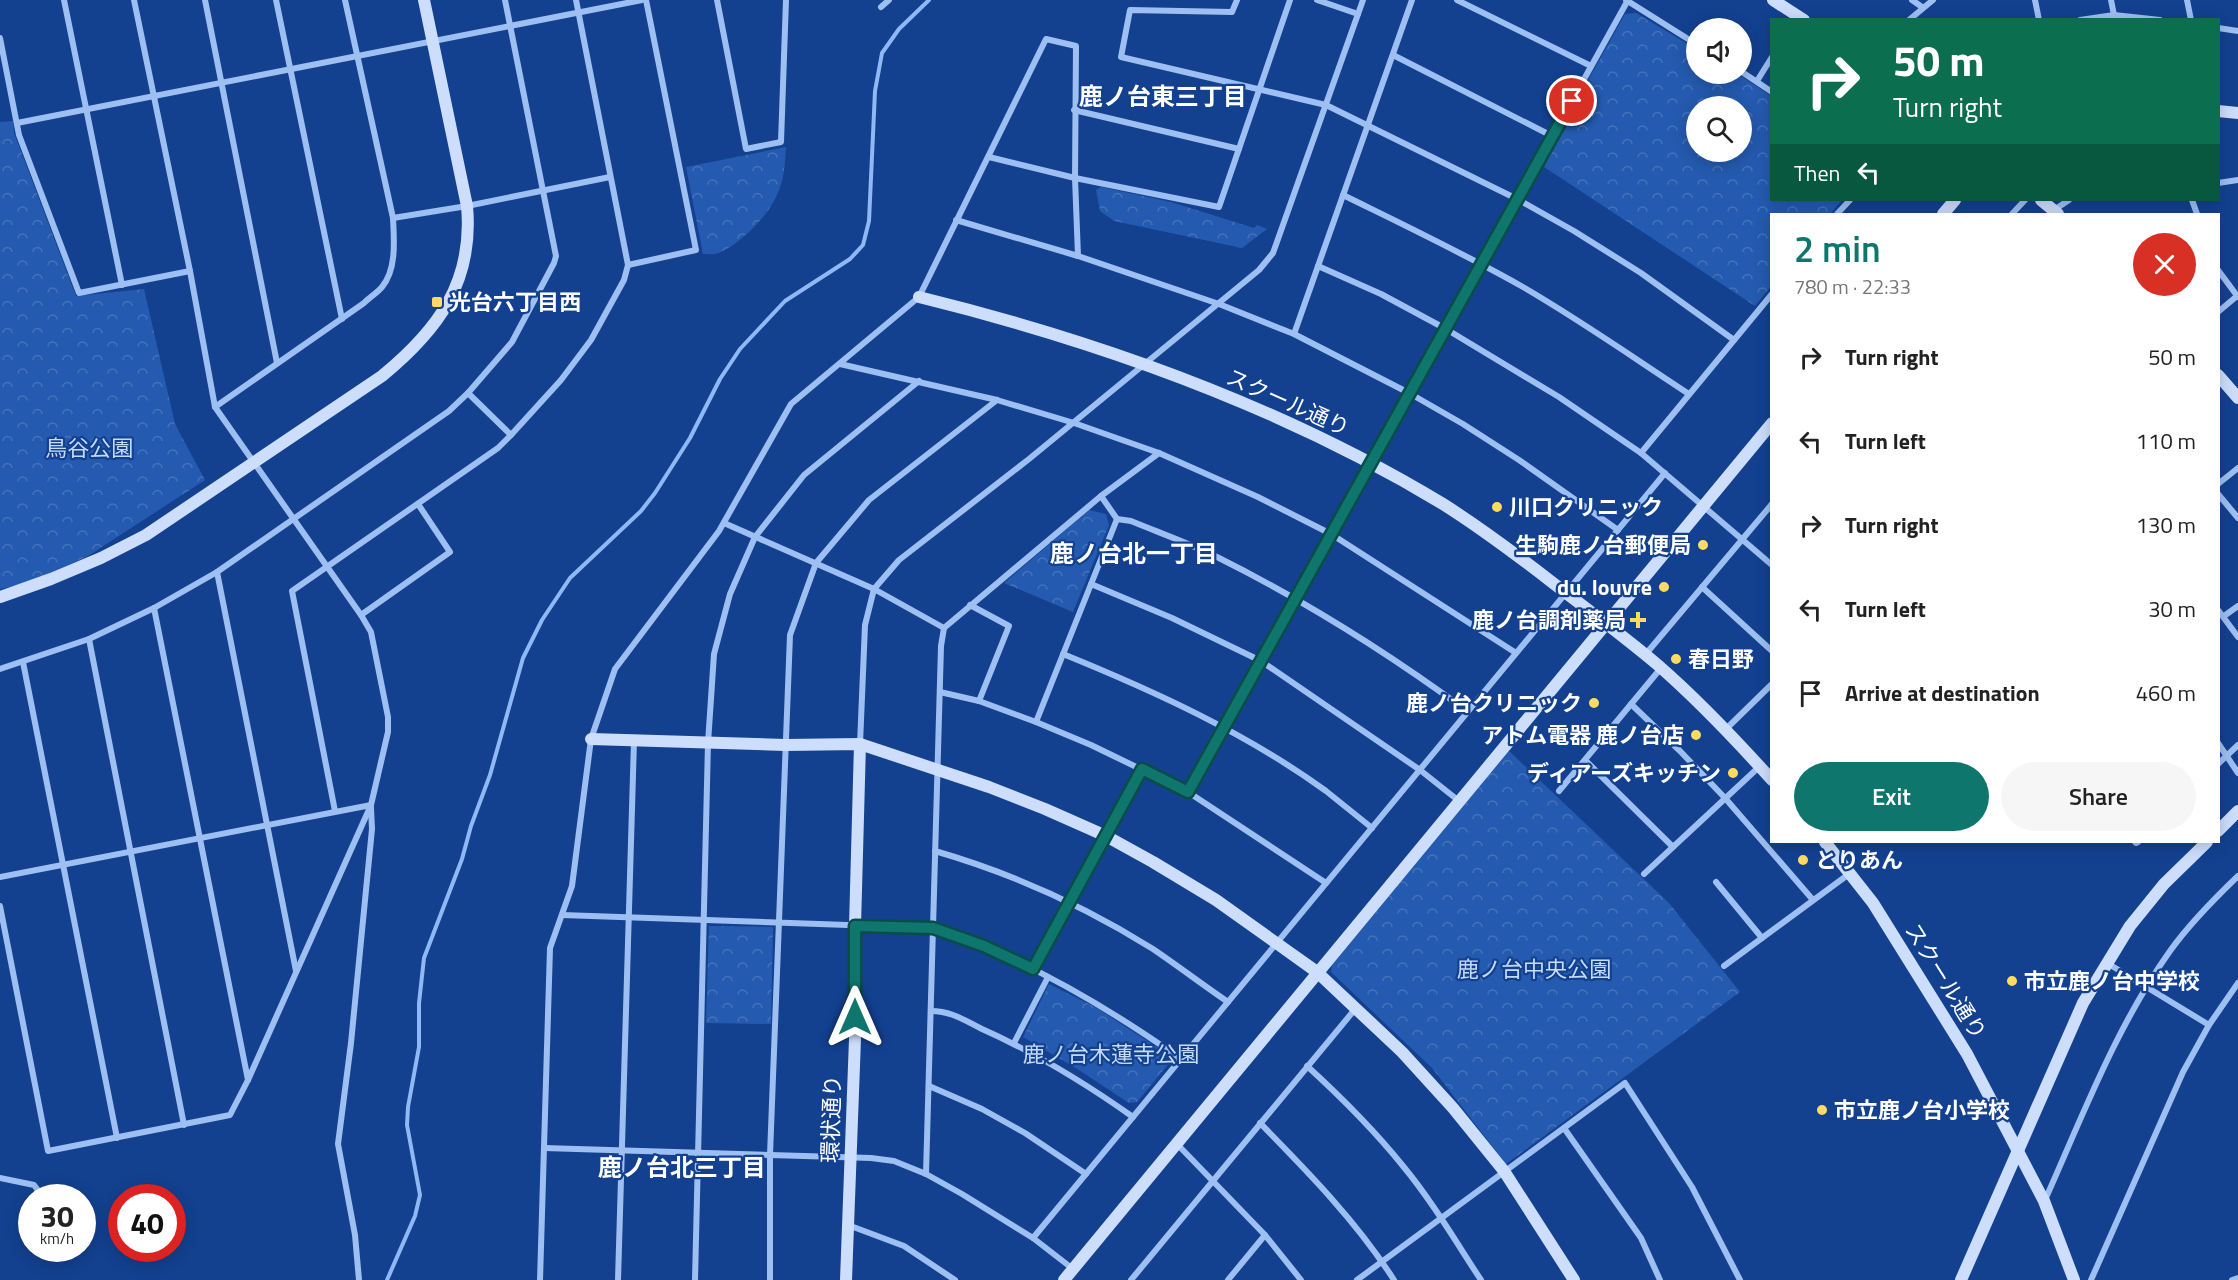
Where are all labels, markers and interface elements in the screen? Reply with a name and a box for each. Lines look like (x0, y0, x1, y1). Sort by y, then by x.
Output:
map controls (1686, 18, 1752, 162)
button: sound (1686, 18, 1752, 84)
text: 50 m (1893, 28, 1985, 92)
icon: right (1794, 42, 1872, 120)
pin (1546, 75, 1597, 126)
district label: 鹿ノ台東三丁目 (1079, 78, 1247, 114)
icon: arrive (1555, 84, 1588, 117)
text: Turn right (1893, 86, 2002, 127)
button: search (1686, 96, 1752, 162)
text: Then (1794, 156, 1840, 190)
icon: left (1852, 156, 1885, 189)
text: 2 min (1794, 221, 1881, 276)
button: close (2133, 233, 2196, 296)
text: 780 m · 22:33 (1794, 271, 1911, 302)
place label: 光台六丁目西 (449, 285, 581, 319)
marker: 光台六丁目西 (430, 295, 444, 309)
text: Turn right (1845, 340, 1939, 374)
text: 50 m (2148, 340, 2196, 374)
icon: right (1794, 341, 1827, 374)
street label: スクール通り (1221, 360, 1355, 444)
text: Turn left (1845, 424, 1926, 458)
text: 110 m (2136, 424, 2196, 458)
icon: left (1794, 425, 1827, 458)
park label: 鳥谷公園 (45, 431, 133, 465)
place label: 川口クリニック (1509, 490, 1663, 524)
marker: 川口クリニック (1490, 500, 1504, 514)
text: Turn right (1845, 508, 1939, 542)
text: 130 m (2136, 508, 2196, 542)
icon: right (1794, 509, 1827, 542)
place label: 生駒鹿ノ台郵便局 (1515, 528, 1691, 562)
district label: 鹿ノ台北一丁目 (1050, 535, 1218, 571)
marker: 生駒鹿ノ台郵便局 (1696, 538, 1710, 552)
place label: du. louvre (1557, 570, 1652, 604)
marker: du. louvre (1657, 580, 1671, 594)
text: Turn left (1845, 592, 1926, 626)
text: 30 m (2148, 592, 2196, 626)
icon: left (1794, 593, 1827, 626)
place label: 鹿ノ台調剤薬局 (1472, 603, 1626, 637)
marker: 鹿ノ台調剤薬局 (1631, 613, 1645, 627)
place label: 春日野 (1688, 642, 1754, 676)
marker: 春日野 (1669, 652, 1683, 666)
text: Arrive at destination (1845, 676, 2040, 710)
text: 460 m (2136, 676, 2196, 710)
icon: arrive (1794, 677, 1827, 710)
place label: 鹿ノ台クリニック (1406, 686, 1582, 720)
marker: 鹿ノ台クリニック (1587, 696, 1601, 710)
place label: アトム電器 鹿ノ台店 (1481, 718, 1684, 752)
marker: アトム電器 鹿ノ台店 (1689, 728, 1703, 742)
place label: ディアーズキッチン (1527, 756, 1721, 790)
button: Exit (1794, 762, 1989, 831)
button: Share (2001, 762, 2196, 831)
marker: ディアーズキッチン (1726, 766, 1740, 780)
place label: とりあん (1815, 843, 1903, 877)
marker: とりあん (1796, 853, 1810, 867)
street label: スクール通り (1897, 916, 1995, 1046)
park label: 鹿ノ台中央公園 (1457, 952, 1611, 986)
place label: 市立鹿ノ台中学校 (2024, 964, 2200, 998)
marker: 市立鹿ノ台中学校 (2005, 974, 2019, 988)
position arrow (823, 985, 887, 1049)
park label: 鹿ノ台木蓮寺公園 (1023, 1037, 1199, 1071)
street label: 環状通り (812, 1074, 850, 1164)
place label: 市立鹿ノ台小学校 (1834, 1093, 2010, 1127)
marker: 市立鹿ノ台小学校 (1815, 1103, 1829, 1117)
district label: 鹿ノ台北三丁目 (598, 1149, 766, 1185)
speed limit sign: 40 (108, 1184, 186, 1262)
text: 30 (40, 1193, 74, 1239)
text: km/h (40, 1227, 74, 1250)

